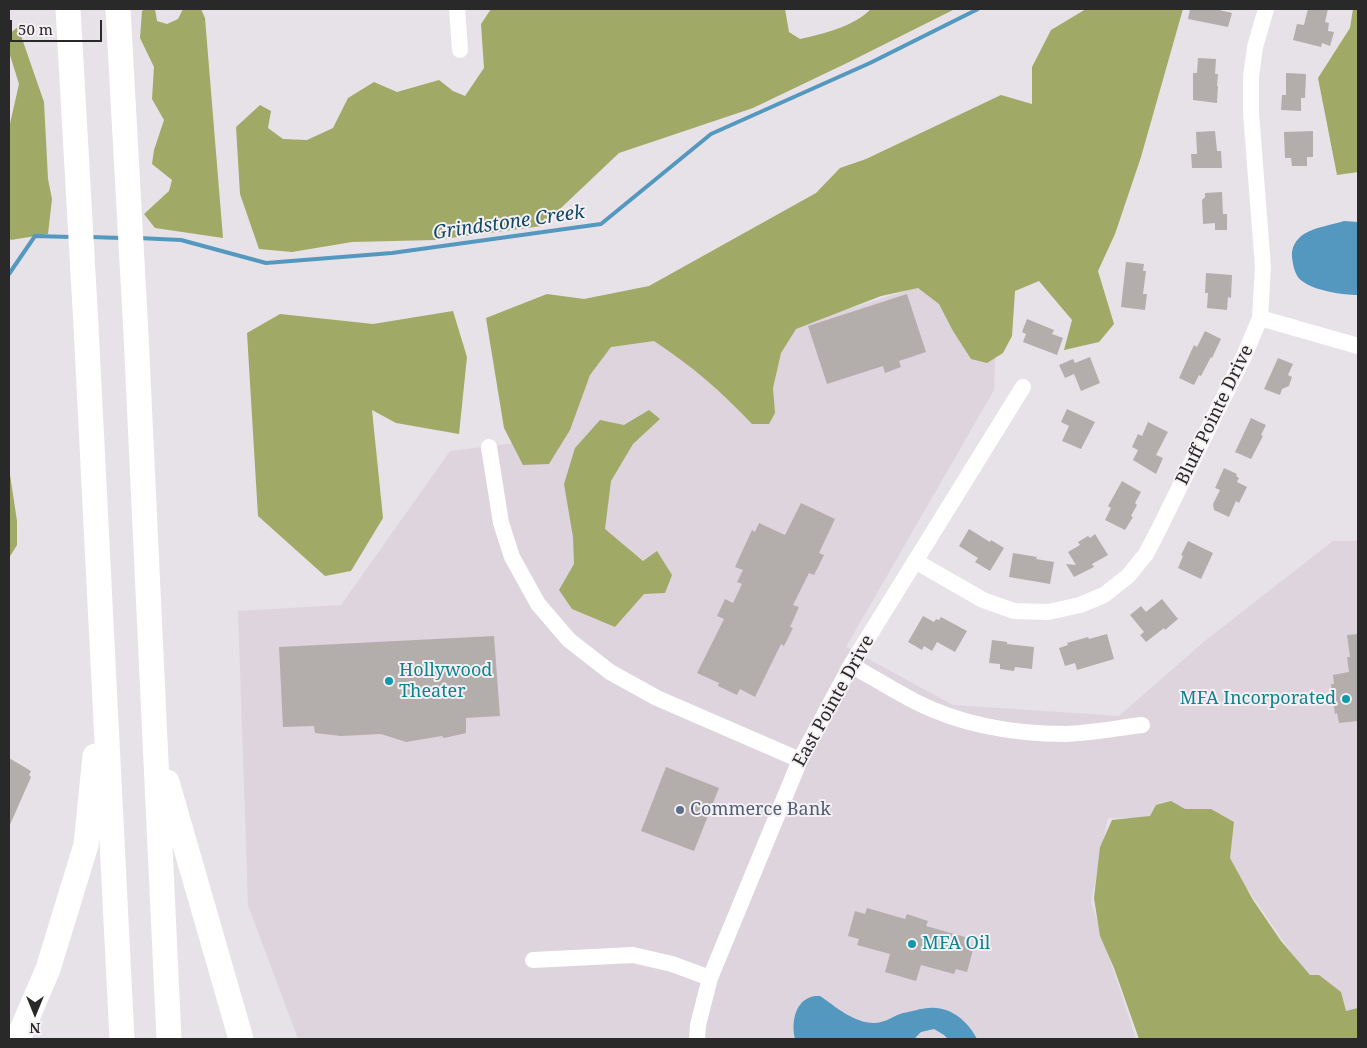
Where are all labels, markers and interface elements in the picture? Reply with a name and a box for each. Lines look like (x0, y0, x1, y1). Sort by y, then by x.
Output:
scale bar (12, 10, 105, 42)
text: 50 m (18, 19, 53, 39)
water label: Grindstone Creek (432, 201, 586, 245)
street label: Bluff Pointe Drive (1172, 342, 1258, 488)
street label: East Pointe Drive (789, 631, 879, 771)
place label: Hollywood Theater (399, 660, 492, 702)
marker: Hollywood Theater (383, 675, 395, 687)
place label: MFA Incorporated (1180, 688, 1336, 710)
marker: MFA Incorporated (1340, 693, 1352, 705)
place label: Commerce Bank (690, 799, 831, 821)
marker: Commerce Bank (674, 804, 686, 816)
place label: MFA Oil (922, 933, 990, 955)
marker: MFA Oil (906, 938, 918, 950)
north arrow (10, 988, 60, 1038)
text: N (29, 1019, 41, 1038)

